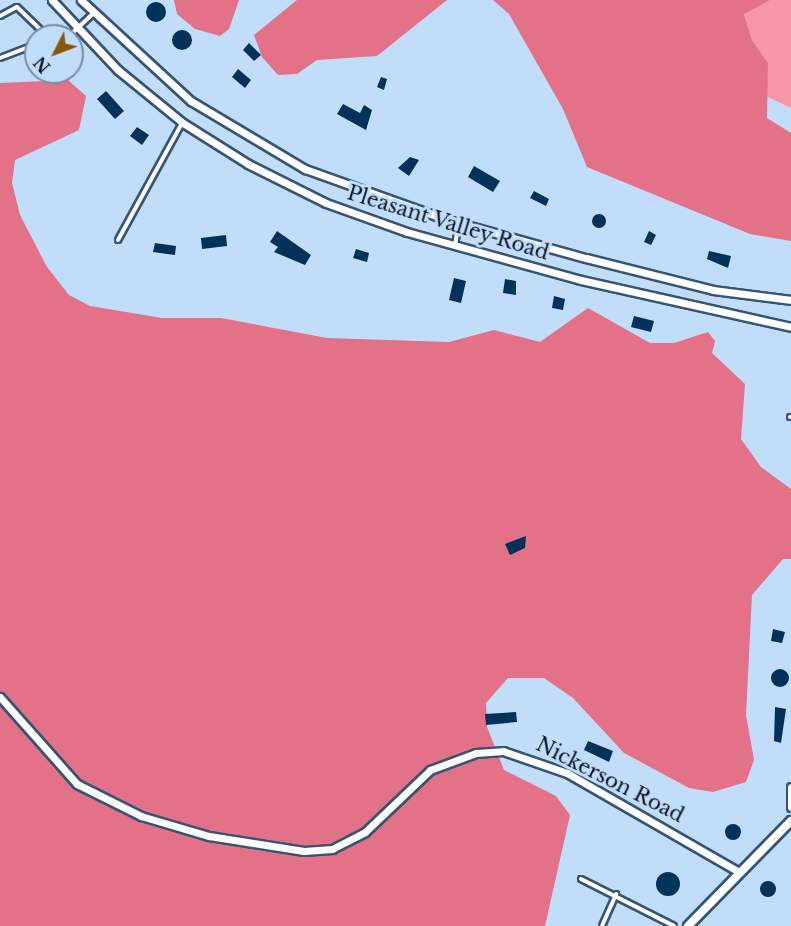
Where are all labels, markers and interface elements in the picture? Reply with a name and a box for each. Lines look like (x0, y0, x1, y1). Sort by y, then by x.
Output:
north arrow (24, 24, 84, 84)
text: N (30, 52, 55, 77)
street label: Pleasant Valley Road (344, 181, 552, 265)
street label: Nickerson Road (532, 732, 688, 828)

